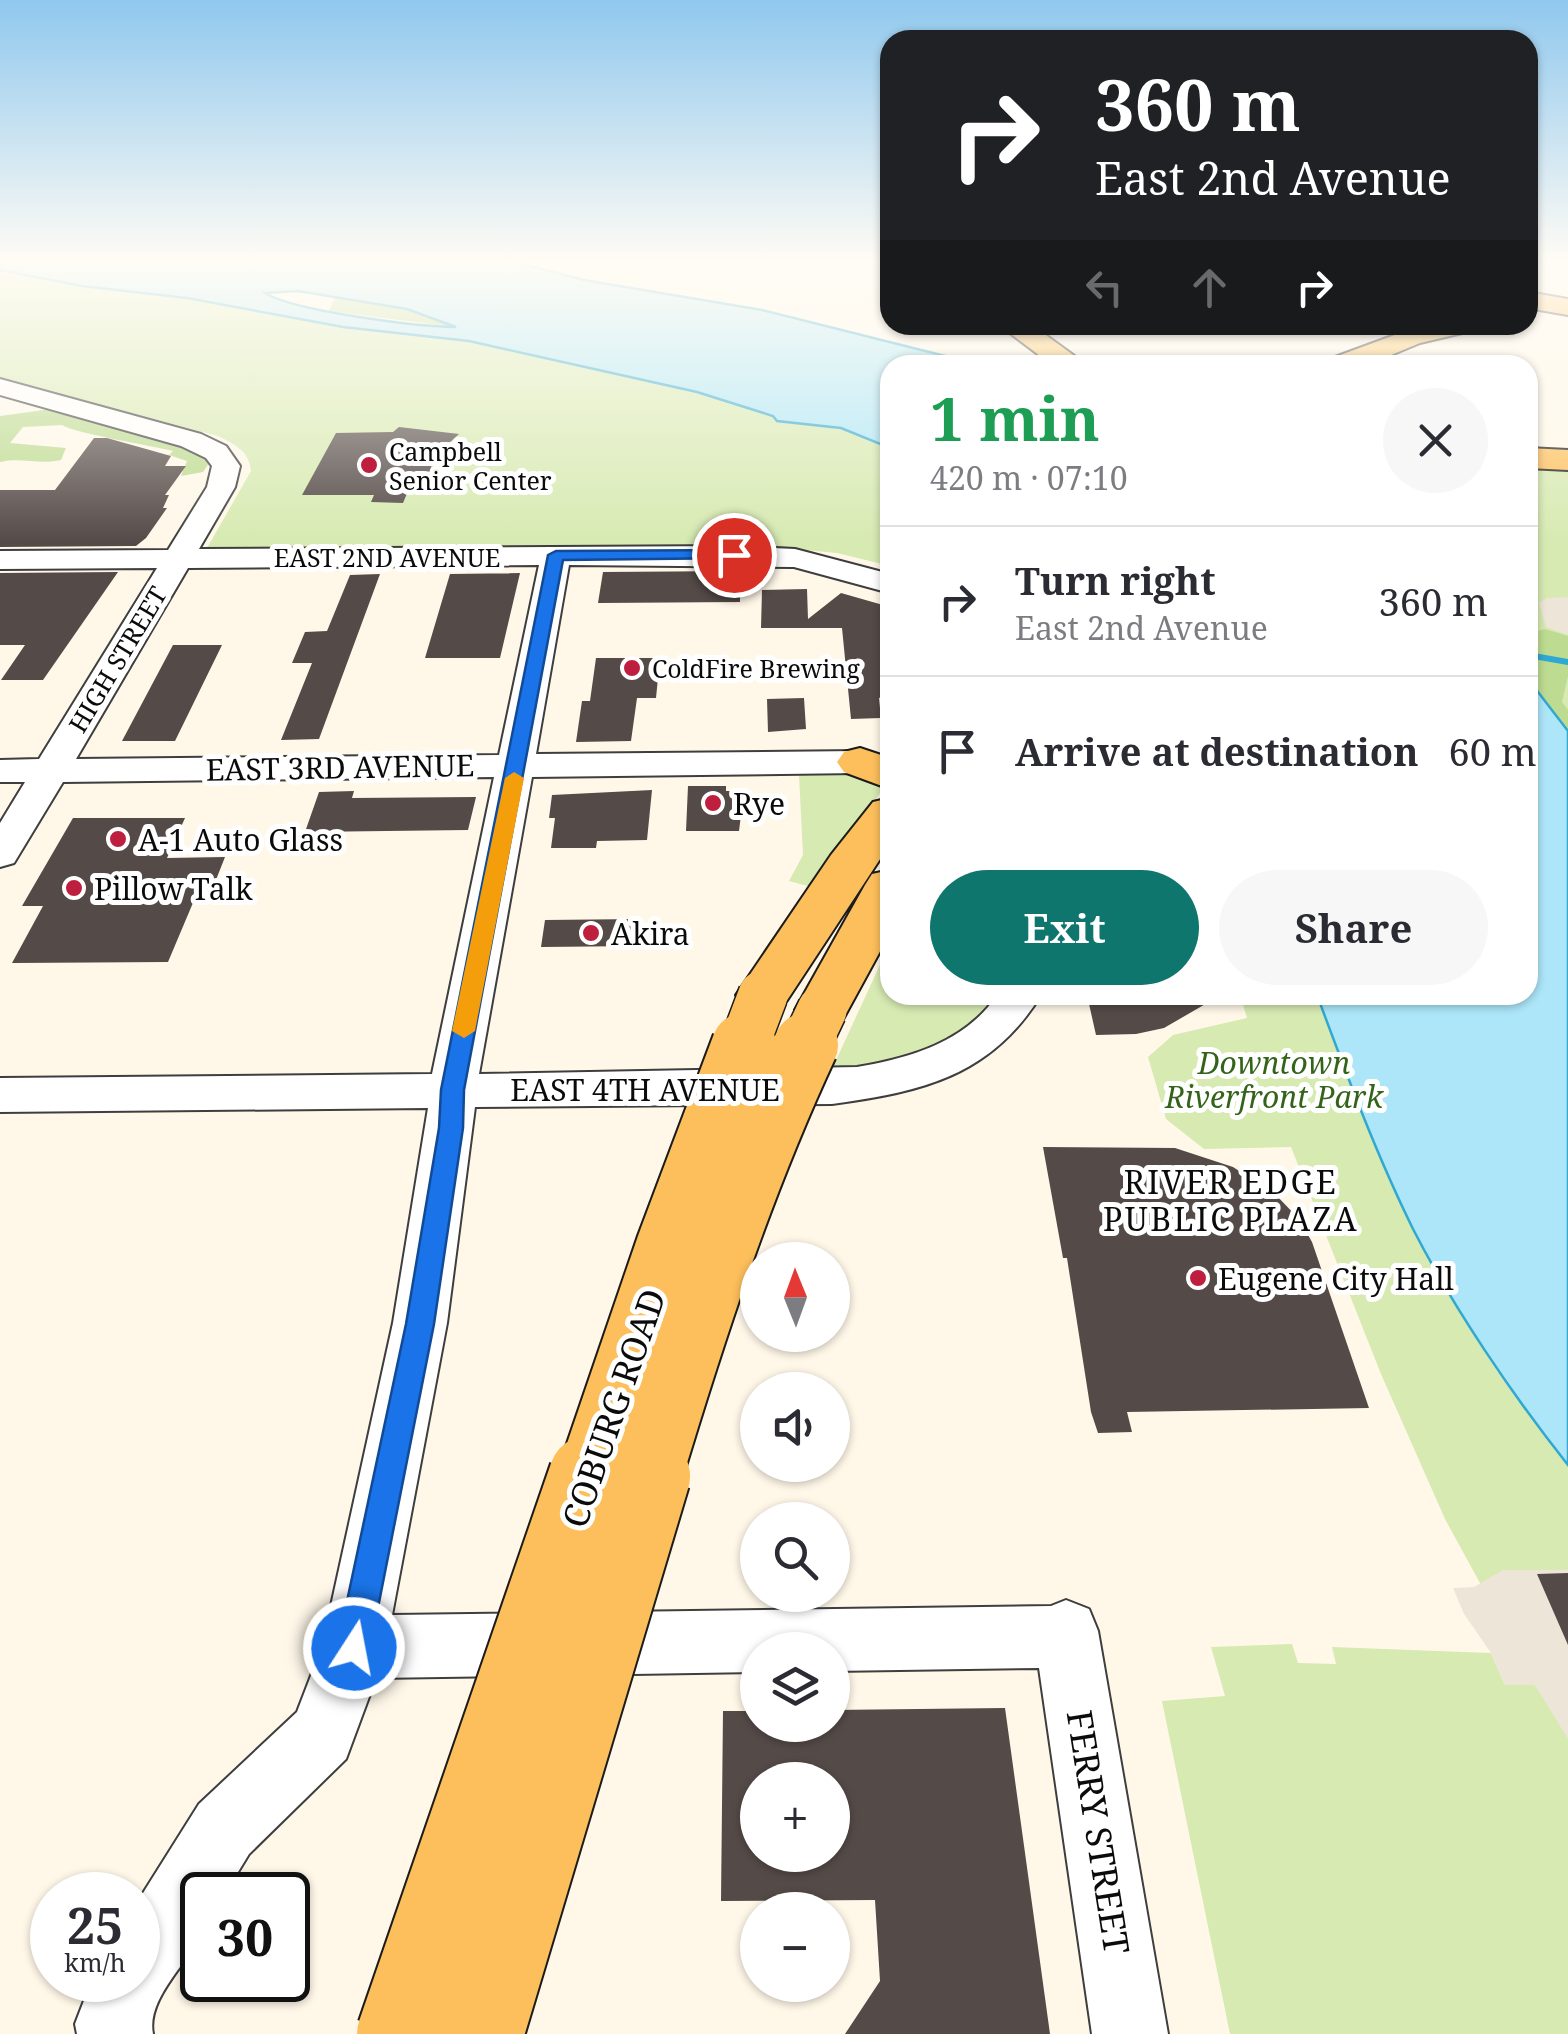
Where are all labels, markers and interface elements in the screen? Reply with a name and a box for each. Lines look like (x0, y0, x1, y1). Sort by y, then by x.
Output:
text: 360 m (1095, 56, 1301, 152)
icon: right (930, 70, 1060, 200)
text: East 2nd Avenue (1095, 147, 1451, 208)
icon: left (1077, 260, 1132, 315)
icon: ahead (1182, 260, 1237, 315)
icon: right (1287, 260, 1342, 315)
text: 1 min (930, 377, 1100, 459)
button: close (1383, 388, 1488, 493)
place label: Campbell Senior Center (389, 434, 552, 497)
marker: Campbell Senior Center (358, 454, 380, 476)
text: 420 m · 07:10 (930, 456, 1128, 499)
pin (692, 513, 777, 598)
icon: arrive (707, 528, 762, 583)
street label: EAST 2ND AVENUE (274, 540, 500, 574)
text: Turn right (1015, 554, 1216, 606)
icon: right (930, 574, 985, 629)
text: 360 m (1378, 575, 1488, 627)
street label: HIGH STREET (60, 580, 174, 738)
text: East 2nd Avenue (1015, 606, 1268, 649)
place label: ColdFire Brewing (652, 651, 860, 685)
marker: ColdFire Brewing (621, 657, 643, 679)
icon: arrive (930, 724, 985, 779)
text: Arrive at destination (1015, 725, 1419, 777)
text: 60 m (1449, 725, 1537, 777)
street label: EAST 3RD AVENUE (205, 744, 475, 790)
place label: Rye (733, 783, 785, 824)
marker: Rye (702, 792, 724, 814)
place label: A-1 Auto Glass (138, 819, 343, 860)
marker: A-1 Auto Glass (107, 828, 129, 850)
place label: Pillow Talk (94, 868, 253, 909)
button: Exit (930, 870, 1199, 985)
button: Share (1219, 870, 1488, 985)
marker: Pillow Talk (63, 877, 85, 899)
place label: Akira (611, 913, 690, 954)
marker: Akira (580, 922, 602, 944)
park label: Downtown Riverfront Park (1164, 1042, 1384, 1117)
street label: EAST 4TH AVENUE (510, 1069, 780, 1110)
district label: RIVER EDGE PUBLIC PLAZA (1103, 1160, 1359, 1240)
north arrow (740, 1242, 850, 1352)
map controls (740, 1242, 850, 2002)
place label: Eugene City Hall (1218, 1258, 1454, 1299)
marker: Eugene City Hall (1187, 1267, 1209, 1289)
street label: COBURG ROAD (550, 1282, 676, 1534)
button: sound (740, 1372, 850, 1482)
button: search (740, 1502, 850, 1612)
position arrow (302, 1596, 406, 1700)
button: layers (740, 1632, 850, 1742)
street label: FERRY STREET (1057, 1707, 1141, 1957)
button: + (740, 1762, 850, 1872)
speed limit sign: 30 (180, 1872, 310, 2002)
text: 25 (67, 1891, 123, 1959)
button: − (740, 1892, 850, 2002)
text: km/h (64, 1945, 126, 1979)

